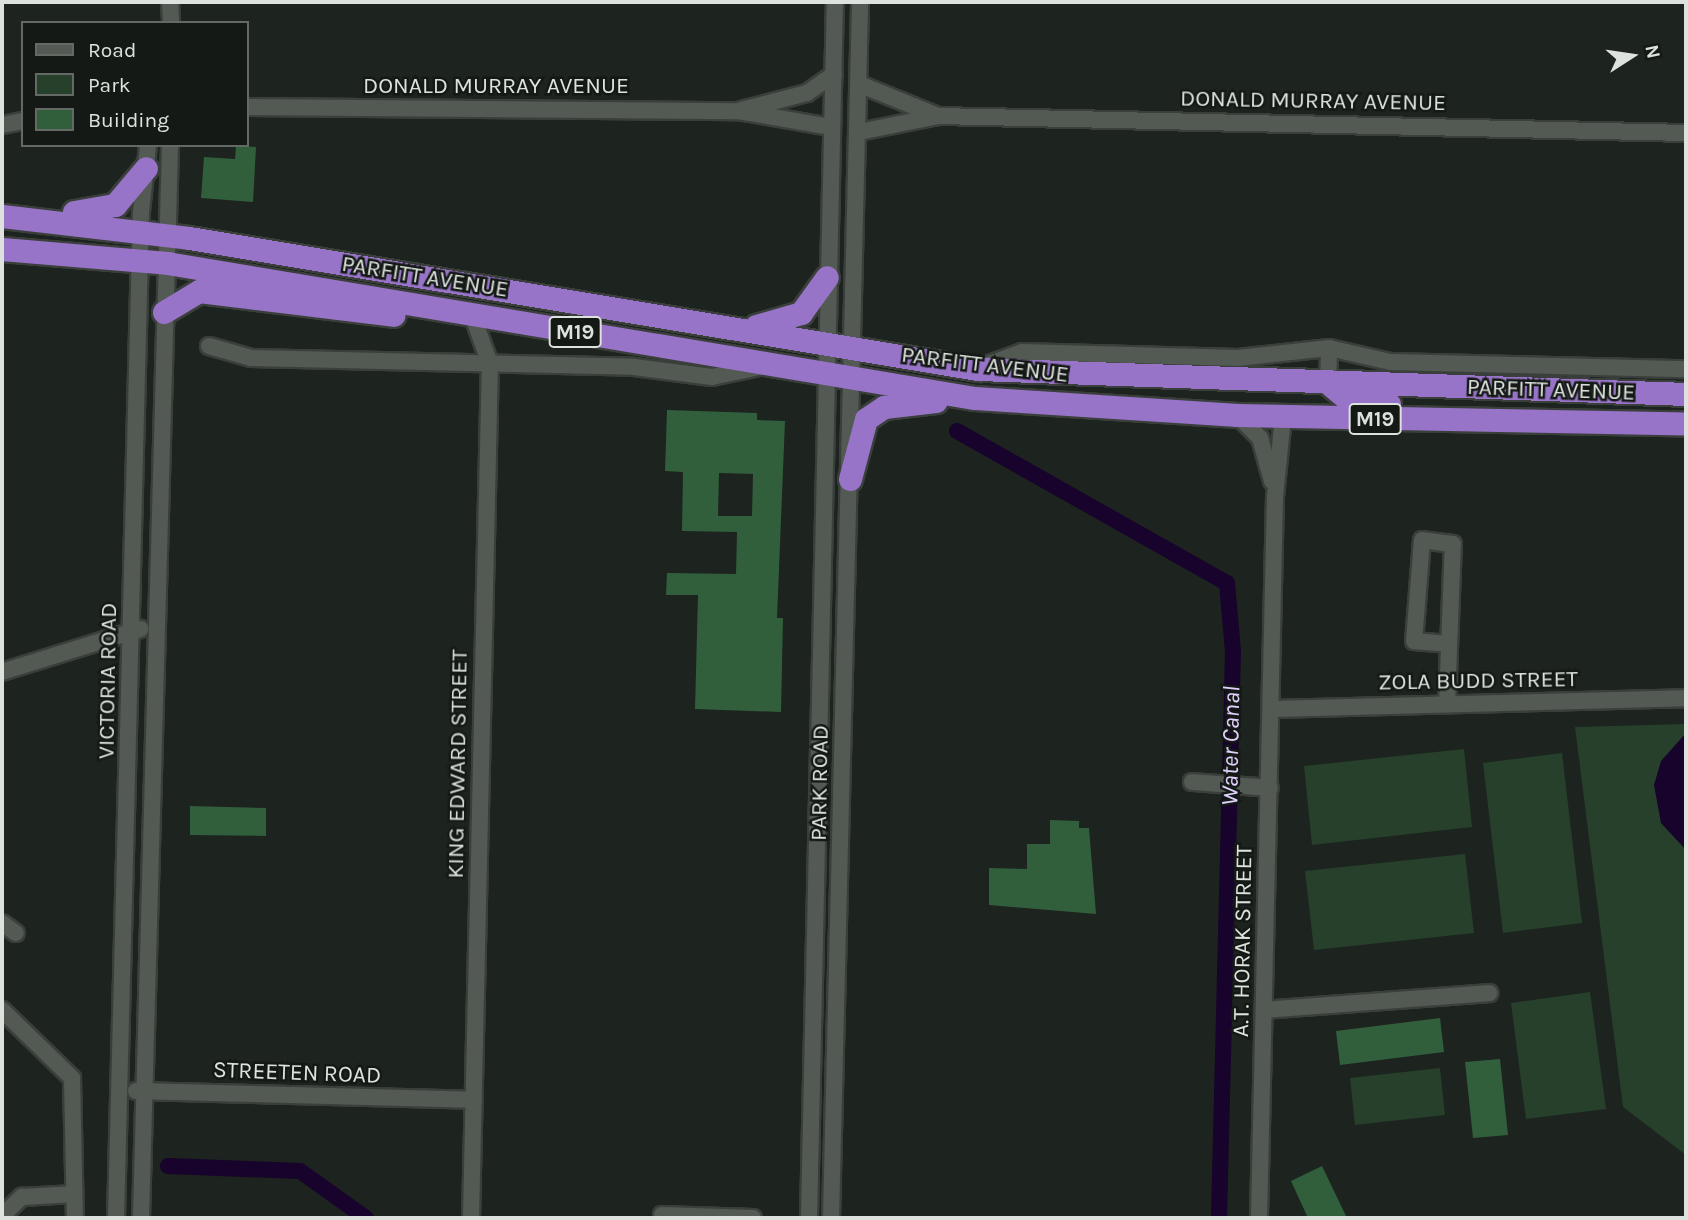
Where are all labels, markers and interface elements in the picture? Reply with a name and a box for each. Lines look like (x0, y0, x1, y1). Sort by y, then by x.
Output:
legend (21, 21, 248, 147)
north arrow (1597, 21, 1667, 91)
text: Road (88, 38, 136, 62)
text: N (1640, 43, 1665, 61)
street label: DONALD MURRAY AVENUE (363, 72, 629, 100)
text: Park (88, 73, 131, 97)
street label: DONALD MURRAY AVENUE (1180, 85, 1446, 117)
text: Building (88, 108, 169, 132)
street label: PARFITT AVENUE (340, 250, 510, 304)
road number: M19 (547, 314, 603, 350)
street label: PARFITT AVENUE (900, 341, 1070, 389)
street label: PARFITT AVENUE (1466, 373, 1636, 407)
road number: M19 (1347, 402, 1403, 436)
street label: VICTORIA ROAD (93, 603, 123, 759)
street label: KING EDWARD STREET (442, 649, 474, 879)
street label: ZOLA BUDD STREET (1378, 665, 1578, 697)
water label: Water Canal (1216, 686, 1246, 806)
street label: PARK ROAD (805, 725, 835, 841)
street label: A.T. HORAK STREET (1228, 845, 1258, 1037)
street label: STREETEN ROAD (212, 1056, 382, 1090)

